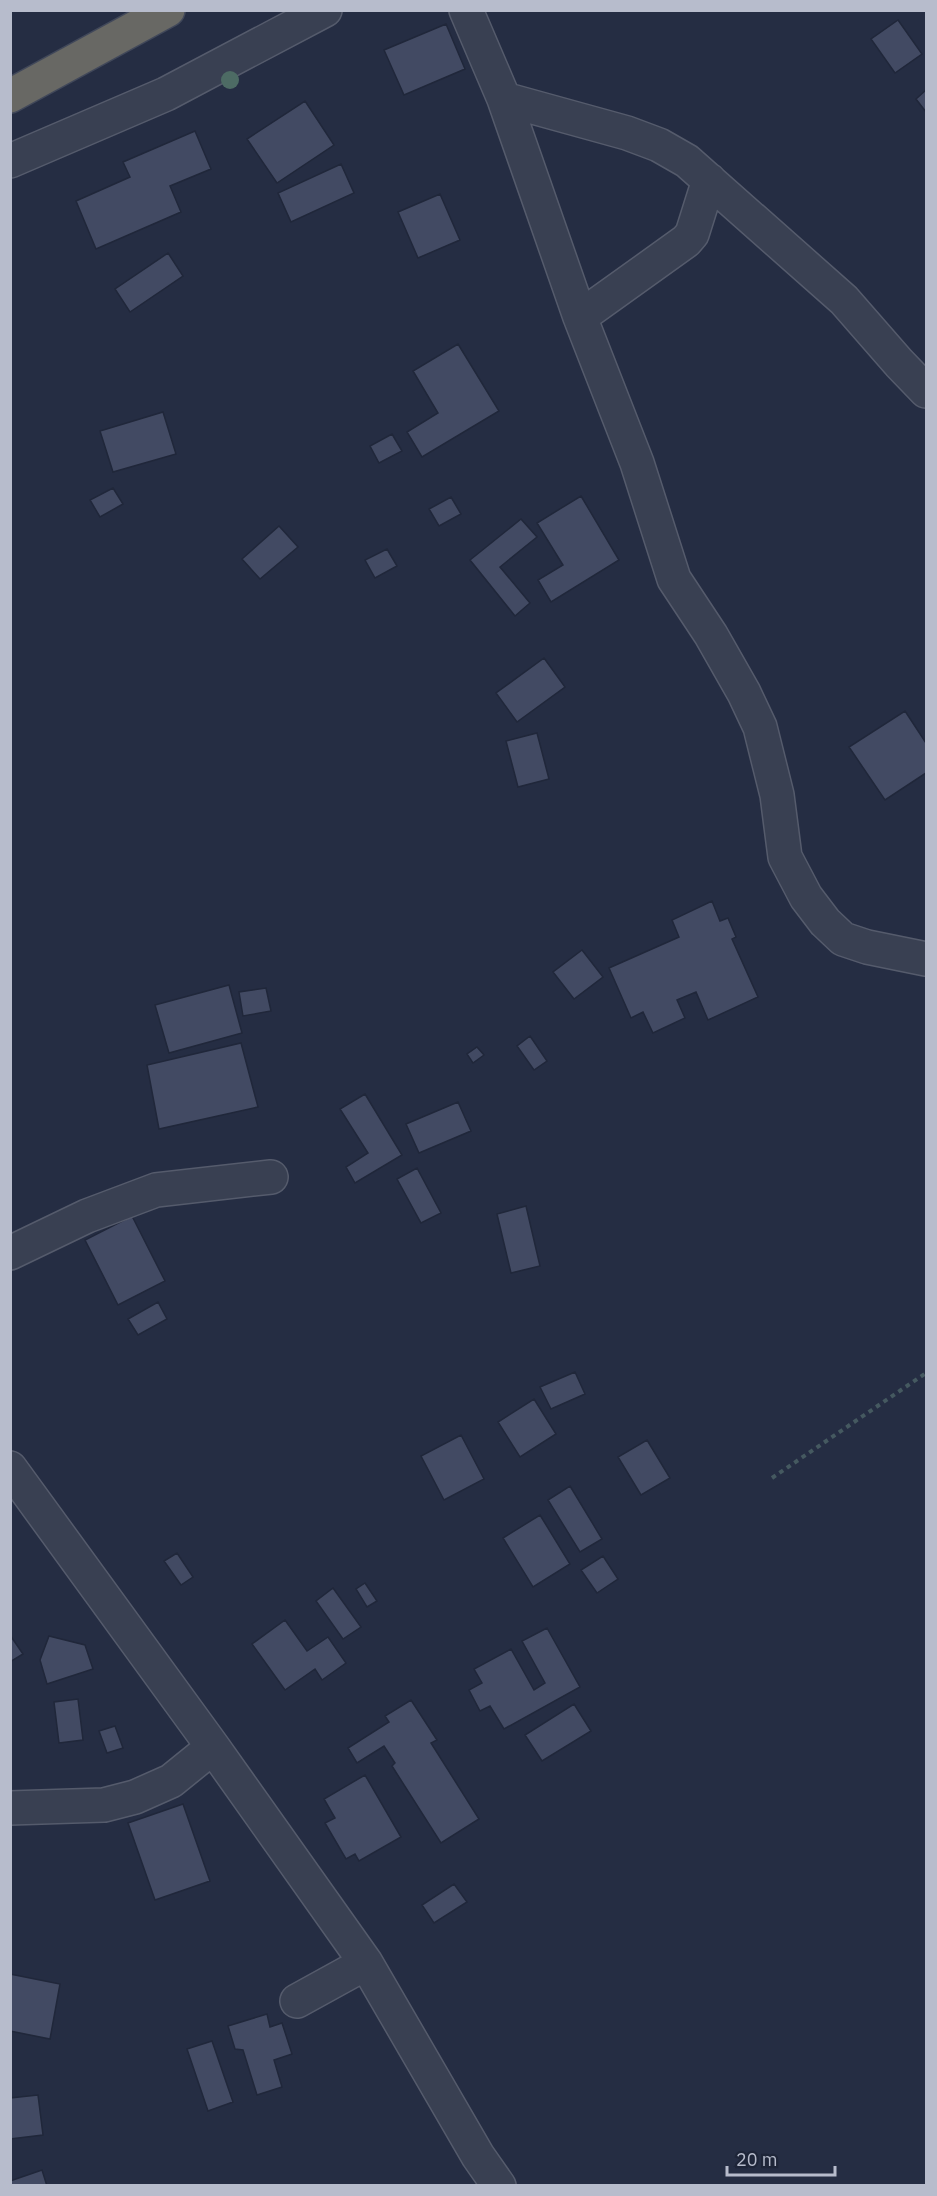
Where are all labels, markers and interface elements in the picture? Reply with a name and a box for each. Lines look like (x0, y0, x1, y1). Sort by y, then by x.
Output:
scale bar (727, 2139, 835, 2177)
text: 20 m (736, 2148, 778, 2171)

